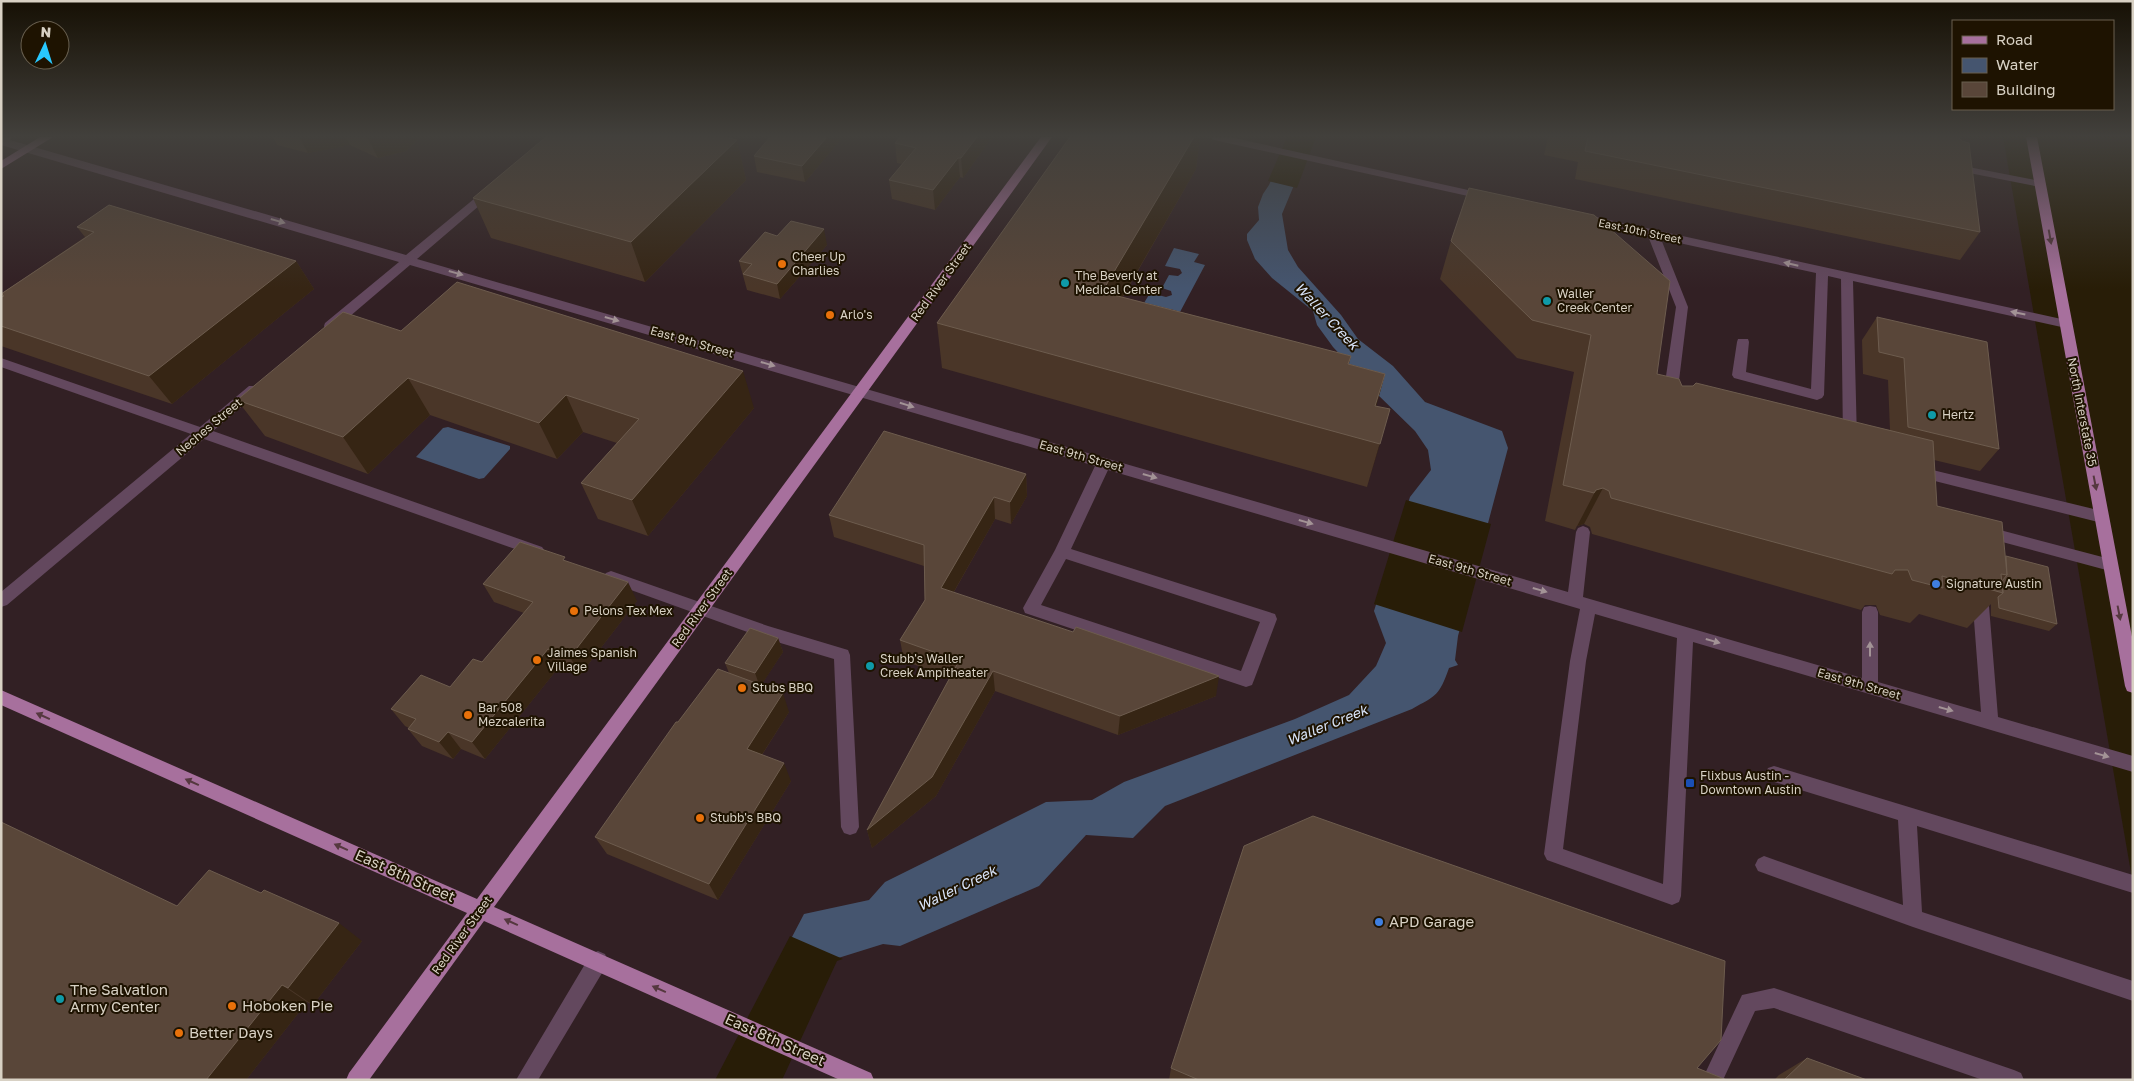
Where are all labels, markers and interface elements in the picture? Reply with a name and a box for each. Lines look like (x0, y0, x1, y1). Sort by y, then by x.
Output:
north arrow (20, 20, 70, 70)
legend (1952, 20, 2114, 110)
text: N (40, 23, 52, 40)
text: Road (1996, 30, 2033, 48)
text: Water (1996, 55, 2039, 73)
text: Building (1996, 80, 2056, 98)
street label: East 10th Street (1597, 215, 1683, 246)
one-way arrow (270, 218, 285, 226)
one-way arrow (2046, 229, 2054, 245)
street label: Red River Street (907, 239, 974, 324)
place label: Cheer Up Charlies (792, 249, 845, 278)
marker: Cheer Up Charlies (776, 258, 788, 270)
one-way arrow (1783, 260, 1798, 268)
place label: The Beverly at Medical Center (1075, 268, 1162, 297)
one-way arrow (448, 270, 463, 278)
marker: The Beverly at Medical Center (1059, 277, 1071, 289)
water label: Waller Creek (1292, 279, 1364, 354)
place label: Waller Creek Center (1557, 286, 1633, 315)
marker: Waller Creek Center (1541, 295, 1553, 307)
place label: Arlo's (840, 307, 873, 322)
marker: Arlo's (824, 309, 836, 321)
one-way arrow (2010, 309, 2026, 317)
one-way arrow (604, 315, 619, 323)
street label: East 9th Street (649, 322, 736, 361)
street label: North Interstate 35 (2065, 356, 2100, 468)
one-way arrow (760, 361, 775, 369)
street label: Neches Street (173, 394, 245, 459)
one-way arrow (900, 402, 915, 410)
place label: Hertz (1942, 407, 1974, 422)
marker: Hertz (1926, 409, 1938, 421)
street label: East 9th Street (1038, 436, 1125, 475)
one-way arrow (1142, 473, 1157, 481)
one-way arrow (2092, 475, 2100, 491)
one-way arrow (1298, 518, 1313, 526)
street label: East 9th Street (1427, 550, 1514, 589)
street label: Red River Street (668, 565, 735, 650)
place label: Signature Austin (1946, 576, 2042, 591)
marker: Signature Austin (1930, 578, 1942, 590)
one-way arrow (1532, 587, 1547, 595)
place label: Pelons Tex Mex (584, 603, 673, 618)
marker: Pelons Tex Mex (568, 605, 580, 617)
one-way arrow (2115, 605, 2123, 620)
one-way arrow (1705, 637, 1720, 645)
one-way arrow (1866, 641, 1874, 657)
place label: Jaimes Spanish Village (547, 645, 637, 674)
place label: Stubb's Waller Creek Ampitheater (880, 651, 988, 680)
marker: Jaimes Spanish Village (531, 654, 543, 666)
marker: Stubb's Waller Creek Ampitheater (864, 660, 876, 672)
street label: East 9th Street (1816, 664, 1903, 703)
place label: Stubs BBQ (752, 680, 813, 695)
marker: Stubs BBQ (736, 682, 748, 694)
place label: Bar 508 Mezcalerita (478, 700, 545, 729)
water label: Waller Creek (1284, 700, 1372, 748)
one-way arrow (1938, 705, 1953, 713)
marker: Bar 508 Mezcalerita (462, 709, 474, 721)
one-way arrow (36, 711, 50, 719)
one-way arrow (2094, 751, 2109, 759)
place label: Flixbus Austin - Downtown Austin (1700, 768, 1801, 797)
one-way arrow (185, 777, 199, 785)
marker: Flixbus Austin - Downtown Austin (1684, 777, 1696, 789)
place label: Stubb's BBQ (710, 810, 781, 825)
marker: Stubb's BBQ (694, 812, 706, 824)
one-way arrow (334, 843, 348, 851)
street label: East 8th Street (353, 845, 458, 905)
water label: Waller Creek (915, 860, 1001, 914)
street label: Red River Street (428, 892, 495, 977)
place label: APD Garage (1389, 912, 1475, 930)
marker: APD Garage (1373, 916, 1385, 928)
one-way arrow (504, 918, 518, 926)
place label: The Salvation Army Center (70, 980, 168, 1015)
one-way arrow (652, 984, 666, 992)
marker: The Salvation Army Center (54, 993, 66, 1005)
place label: Hoboken Pie (242, 996, 333, 1014)
marker: Hoboken Pie (226, 1000, 238, 1012)
street label: East 8th Street (723, 1009, 828, 1069)
place label: Better Days (189, 1023, 273, 1041)
marker: Better Days (173, 1027, 185, 1039)

